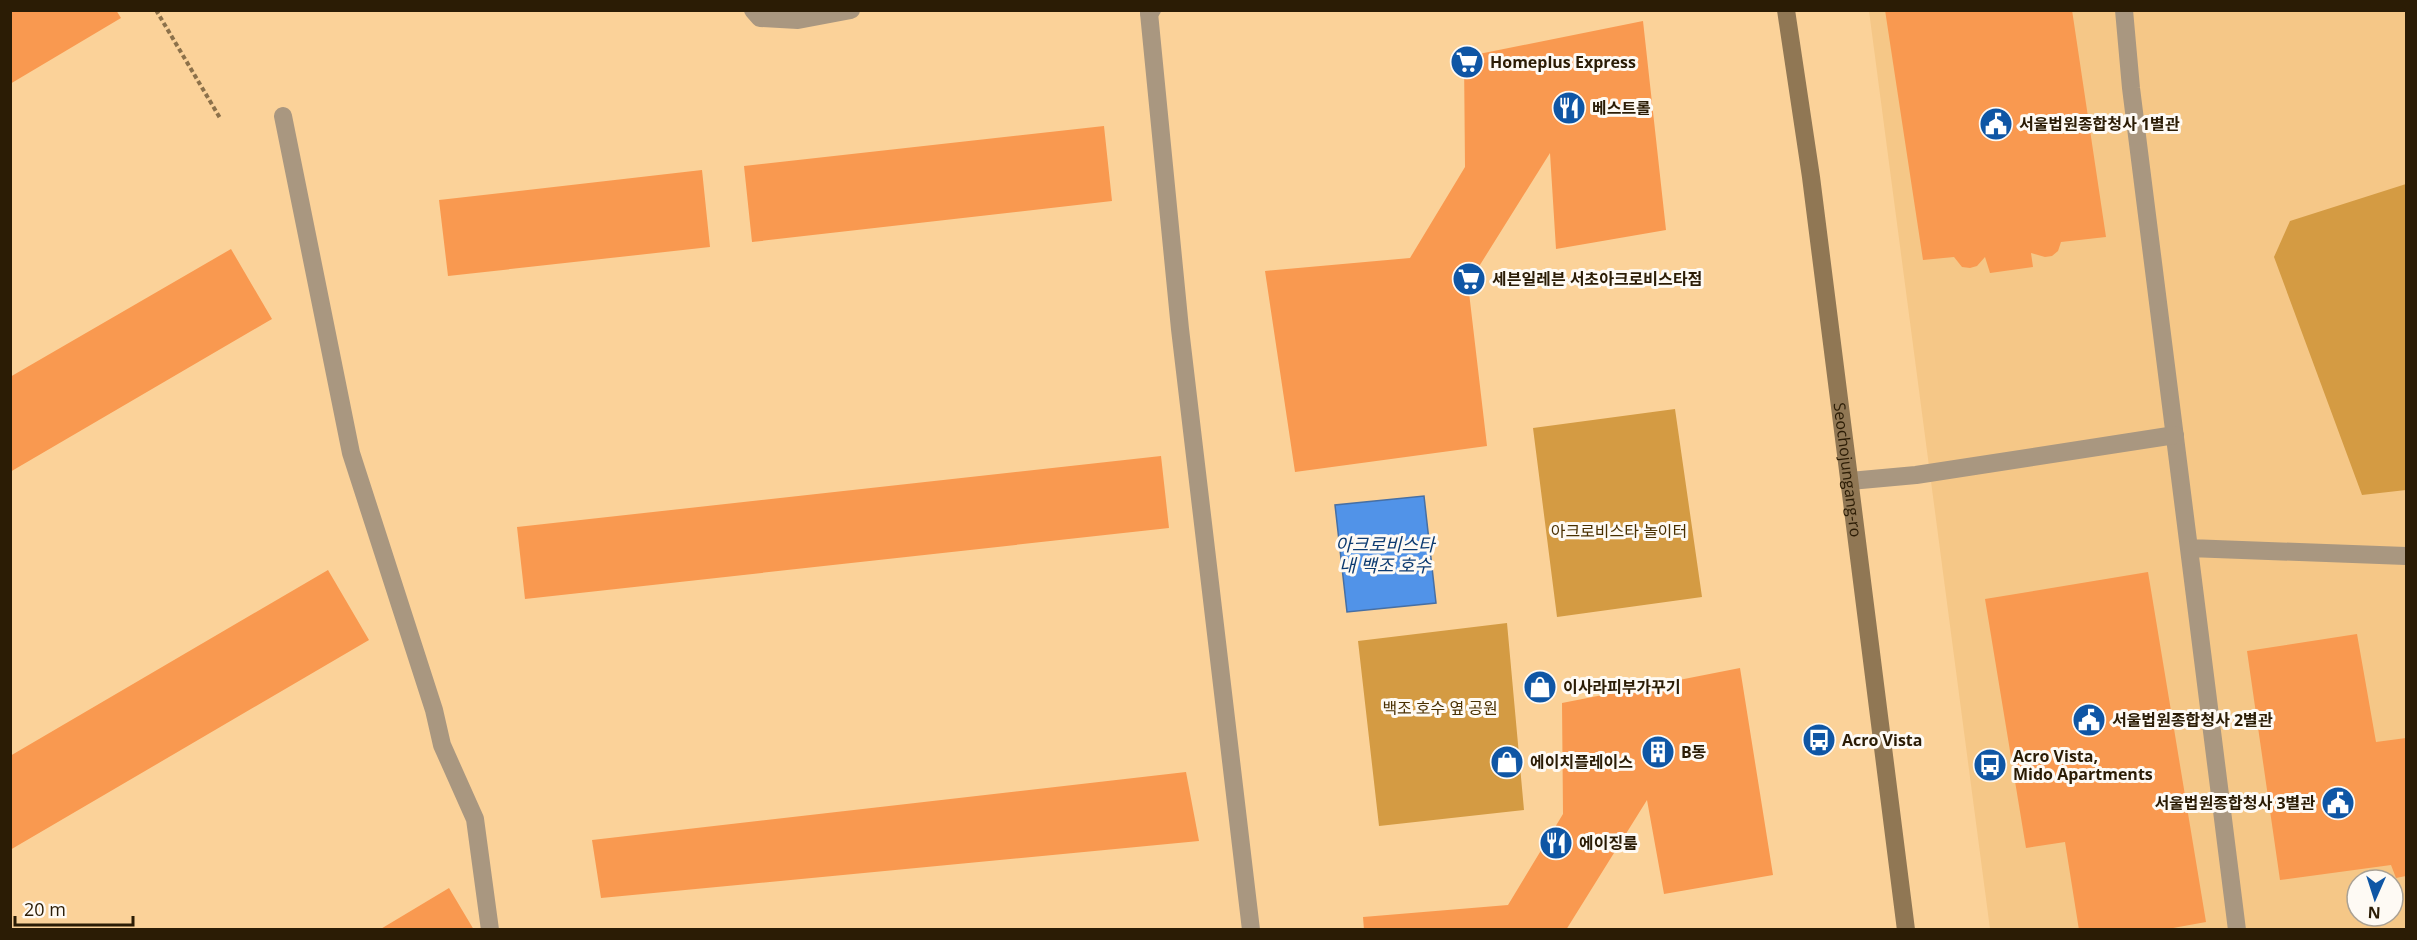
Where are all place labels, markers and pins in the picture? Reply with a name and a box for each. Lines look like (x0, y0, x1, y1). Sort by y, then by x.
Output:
supermarket icon: Homeplus Express (1449, 44, 1485, 80)
place label: Homeplus Express (1490, 51, 1636, 73)
restaurant icon: 베스트롤 (1551, 90, 1587, 126)
place label: 베스트롤 (1592, 97, 1651, 119)
public building icon: 서울법원종합청사 1별관 (1978, 106, 2014, 142)
place label: 서울법원종합청사 1별관 (2019, 113, 2180, 135)
supermarket icon: 세븐일레븐 서초아크로비스타점 (1451, 261, 1487, 297)
place label: 세븐일레븐 서초아크로비스타점 (1492, 268, 1702, 290)
shop icon: 이사라피부가꾸기 (1522, 669, 1558, 705)
place label: 이사라피부가꾸기 (1563, 676, 1681, 698)
public building icon: 서울법원종합청사 2별관 (2071, 702, 2107, 738)
place label: 서울법원종합청사 2별관 (2112, 709, 2273, 731)
bus stop icon: Acro Vista (1801, 722, 1837, 758)
place label: Acro Vista (1842, 729, 1922, 751)
building icon: B동 (1640, 734, 1676, 770)
place label: B동 (1681, 741, 1706, 763)
shop icon: 에이치플레이스 (1489, 744, 1525, 780)
place label: Acro Vista, Mido Apartments (2013, 745, 2153, 785)
bus stop icon: Acro Vista, Mido Apartments (1972, 747, 2008, 783)
place label: 에이치플레이스 (1530, 751, 1633, 773)
public building icon: 서울법원종합청사 3별관 (2320, 785, 2356, 821)
place label: 서울법원종합청사 3별관 (2154, 792, 2315, 814)
restaurant icon: 에이징룸 (1538, 825, 1574, 861)
place label: 에이징룸 (1579, 832, 1638, 854)

